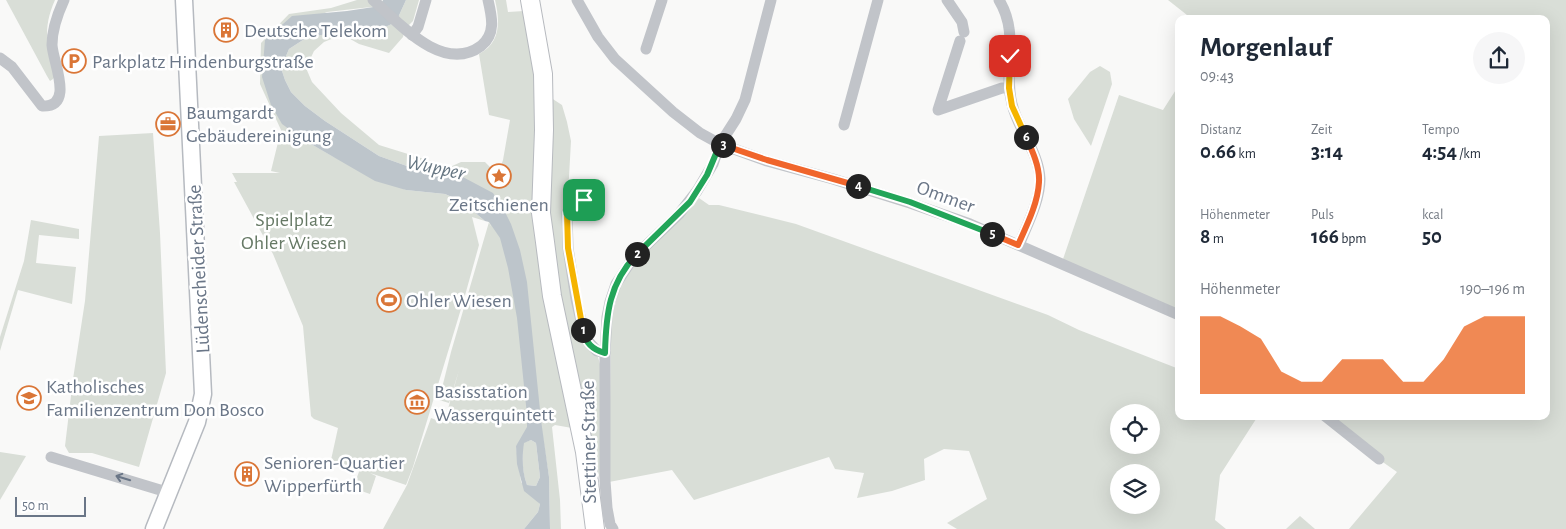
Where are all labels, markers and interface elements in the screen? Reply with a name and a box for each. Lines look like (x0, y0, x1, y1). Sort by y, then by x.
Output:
building icon: Deutsche Telekom (213, 17, 239, 43)
place label: Deutsche Telekom (244, 21, 387, 41)
button: share (1473, 32, 1525, 84)
text: Morgenlauf (1200, 34, 1331, 62)
pin (989, 35, 1031, 77)
icon: check (996, 42, 1024, 70)
parking icon: Parkplatz Hindenburgstraße (61, 48, 87, 74)
place label: Parkplatz Hindenburgstraße (92, 52, 314, 72)
text: 09:43 (1200, 68, 1234, 84)
place label: Baumgardt Gebäudereinigung (186, 103, 332, 146)
office icon: Baumgardt Gebäudereinigung (155, 111, 181, 137)
text: Distanz (1200, 123, 1241, 137)
text: Zeit (1311, 123, 1332, 137)
text: Tempo (1422, 123, 1460, 137)
pin: 6 (1014, 124, 1038, 150)
text: 6 (1023, 130, 1030, 144)
pin: 3 (710, 132, 736, 158)
text: 3 (720, 138, 727, 152)
text: 0.66 (1200, 141, 1236, 162)
text: 3:14 (1311, 141, 1343, 162)
text: 4:54 (1422, 141, 1457, 162)
text: km (1236, 147, 1256, 161)
text: /km (1457, 147, 1481, 161)
water label: Wupper (404, 151, 468, 185)
place icon: Zeitschienen (486, 163, 512, 189)
pin: 4 (846, 174, 870, 198)
street label: Ommer (914, 177, 978, 217)
pin (563, 179, 605, 221)
text: 4 (855, 179, 862, 193)
street label: Lüdenscheider Straße (185, 184, 213, 354)
icon: arrive (570, 186, 598, 214)
place label: Zeitschienen (449, 195, 549, 215)
text: Höhenmeter (1200, 208, 1270, 222)
text: Puls (1311, 208, 1334, 222)
text: kcal (1422, 208, 1443, 222)
park label: Spielplatz Ohler Wiesen (241, 210, 347, 253)
pin: 5 (980, 222, 1004, 246)
text: 8 (1200, 226, 1210, 247)
text: 166 (1311, 226, 1339, 247)
text: 50 (1422, 226, 1442, 247)
text: 5 (989, 227, 996, 241)
text: m (1210, 232, 1224, 246)
text: bpm (1339, 232, 1367, 246)
pin: 2 (624, 242, 650, 266)
text: 2 (634, 247, 641, 261)
text: Höhenmeter (1200, 281, 1280, 297)
text: 190–196 m (1460, 281, 1525, 297)
sports icon: Ohler Wiesen (376, 287, 402, 313)
place label: Ohler Wiesen (406, 291, 512, 311)
pin: 1 (570, 318, 596, 342)
text: 1 (581, 323, 586, 337)
place label: Katholisches Familienzentrum Don Bosco (46, 377, 264, 420)
street label: Stettiner Straße (578, 380, 600, 504)
place label: Basisstation Wasserquintett (434, 382, 555, 425)
school or university icon: Katholisches Familienzentrum Don Bosco (16, 385, 42, 411)
museum icon: Basisstation Wasserquintett (404, 389, 430, 415)
map controls (1110, 404, 1160, 514)
button: locate (1110, 404, 1160, 454)
place label: Senioren-Quartier Wipperfürth (264, 453, 405, 496)
building icon: Senioren-Quartier Wipperfürth (234, 461, 260, 487)
button: layers (1110, 464, 1160, 514)
one-way arrow (115, 473, 131, 483)
scale bar (15, 494, 86, 517)
text: 50 m (22, 499, 49, 513)

